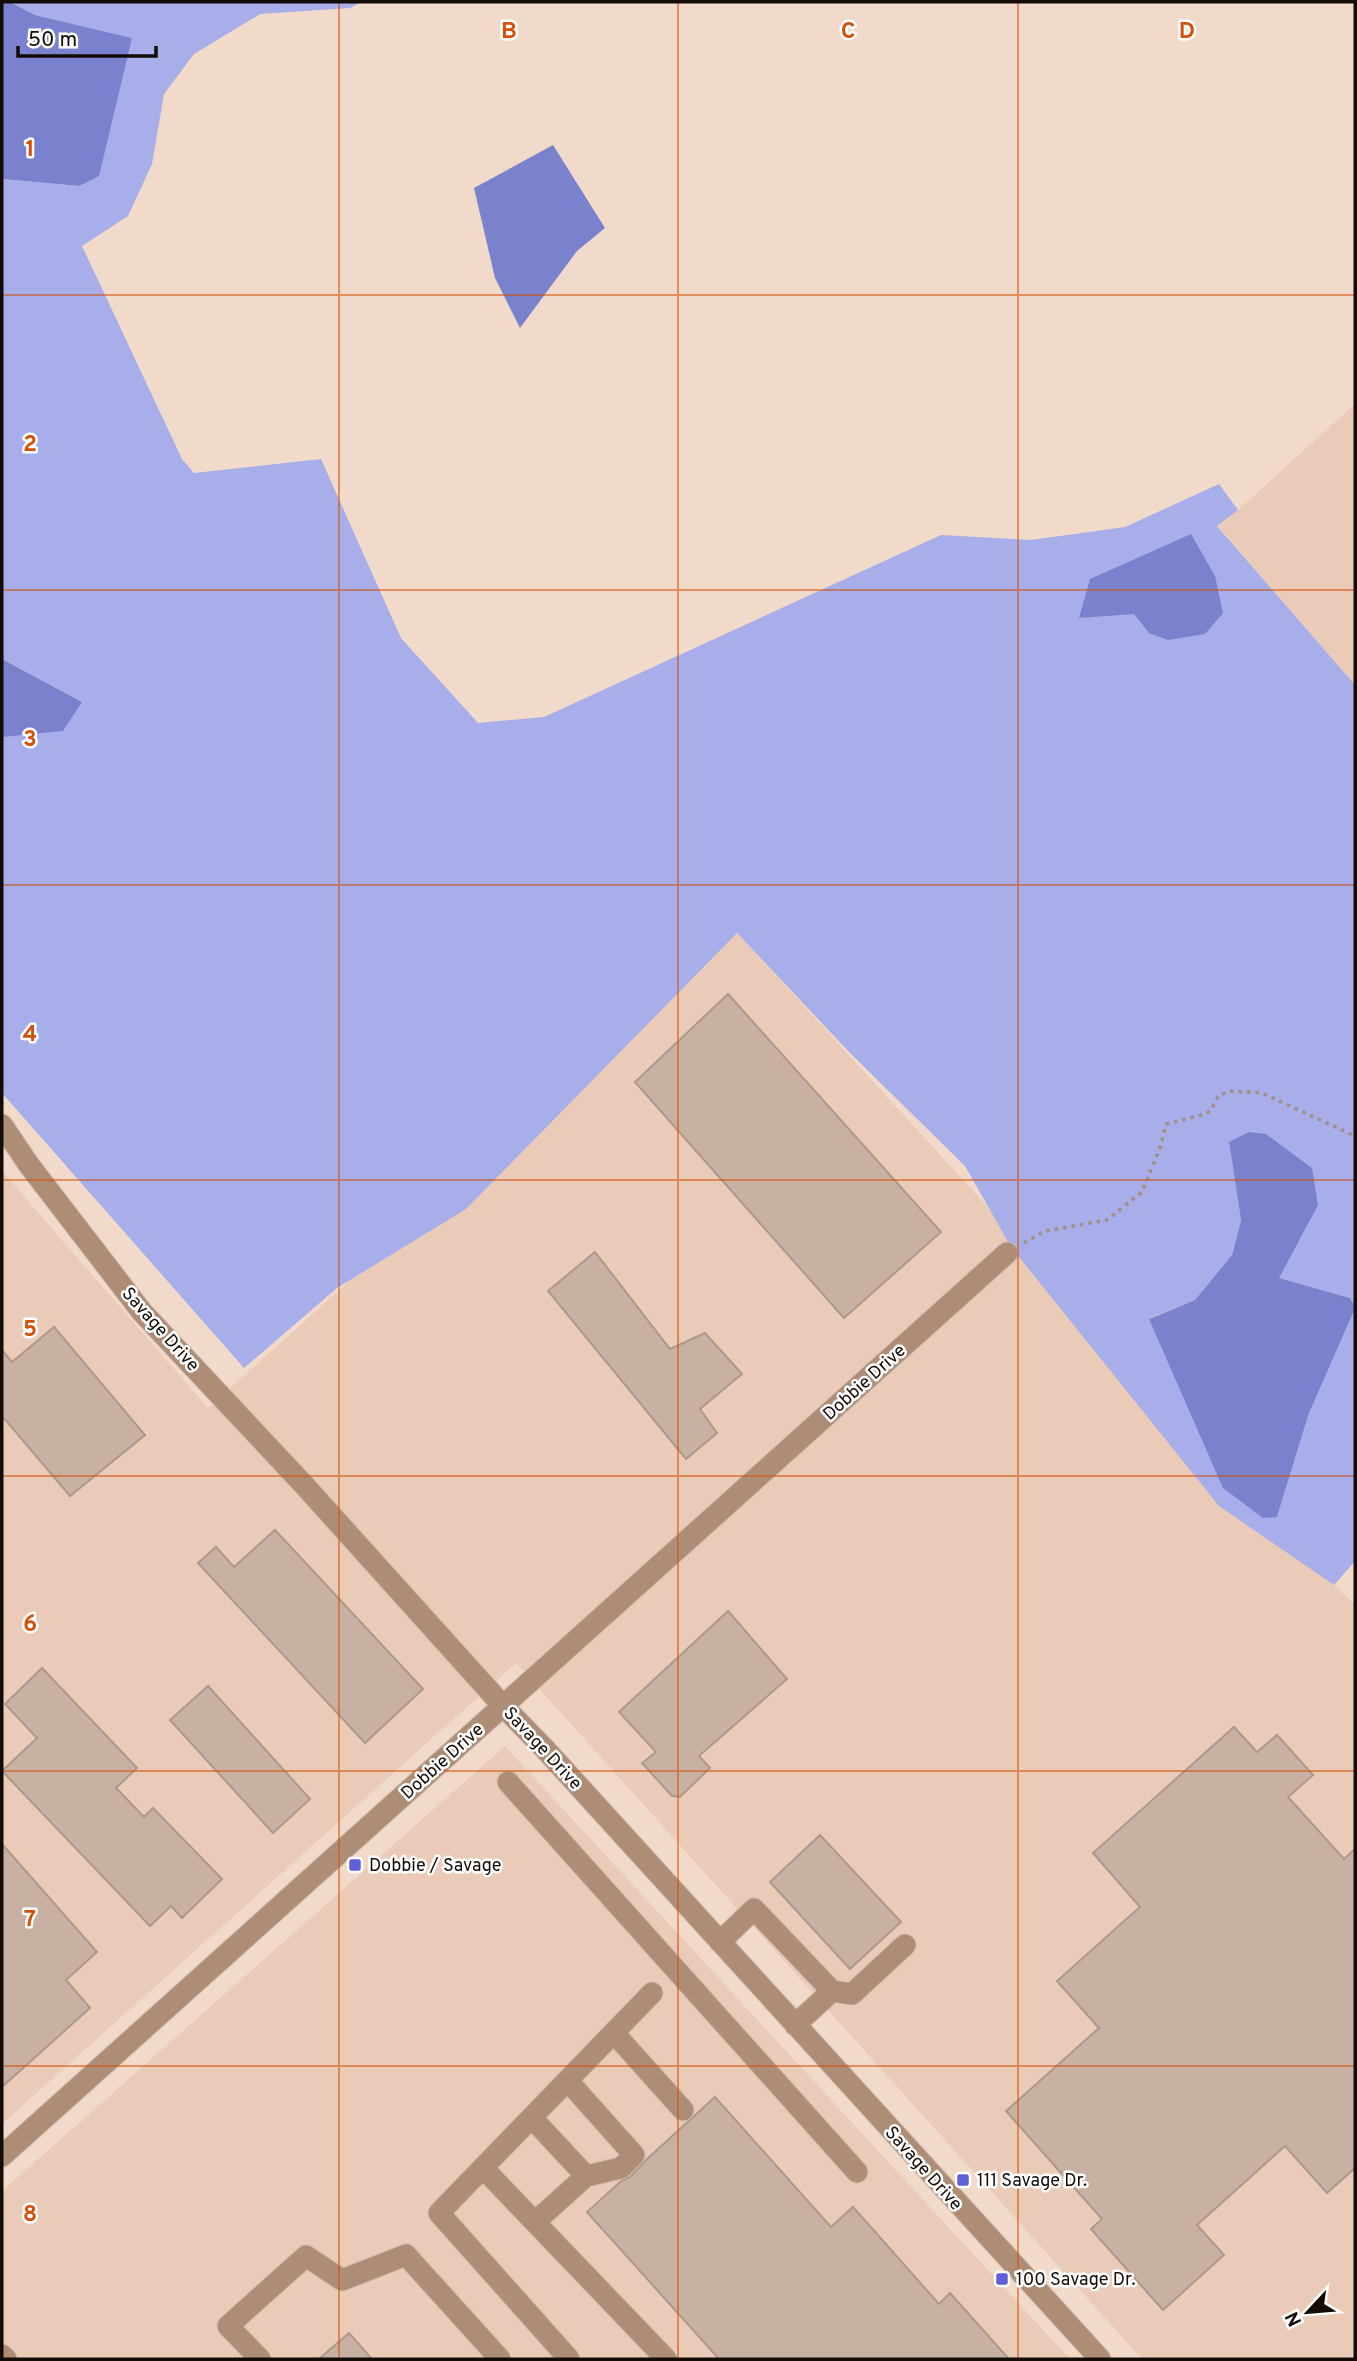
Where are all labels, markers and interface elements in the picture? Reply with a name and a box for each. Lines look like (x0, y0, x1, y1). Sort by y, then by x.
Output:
scale bar (18, 14, 156, 58)
text: B (501, 18, 517, 47)
text: C (841, 18, 855, 47)
text: D (1179, 18, 1195, 47)
text: 50 m (28, 27, 77, 54)
text: 1 (25, 136, 35, 165)
text: 2 (23, 431, 37, 460)
text: 3 (23, 726, 37, 755)
text: 4 (23, 1021, 37, 1050)
street label: Savage Drive (116, 1283, 204, 1377)
text: 5 (23, 1316, 37, 1345)
street label: Dobbie Drive (819, 1340, 911, 1426)
text: 6 (23, 1611, 37, 1640)
street label: Savage Drive (498, 1703, 586, 1795)
street label: Dobbie Drive (397, 1719, 489, 1805)
place label: Dobbie / Savage (369, 1855, 501, 1878)
marker: Dobbie / Savage (347, 1857, 363, 1873)
text: 7 (24, 1906, 36, 1935)
street label: Savage Drive (879, 2122, 967, 2216)
place label: 111 Savage Dr. (977, 2170, 1087, 2193)
marker: 111 Savage Dr. (955, 2172, 971, 2188)
text: 8 (23, 2201, 37, 2230)
place label: 100 Savage Dr. (1016, 2269, 1136, 2292)
marker: 100 Savage Dr. (994, 2271, 1010, 2287)
north arrow (1273, 2277, 1343, 2347)
text: N (1281, 2307, 1308, 2330)

